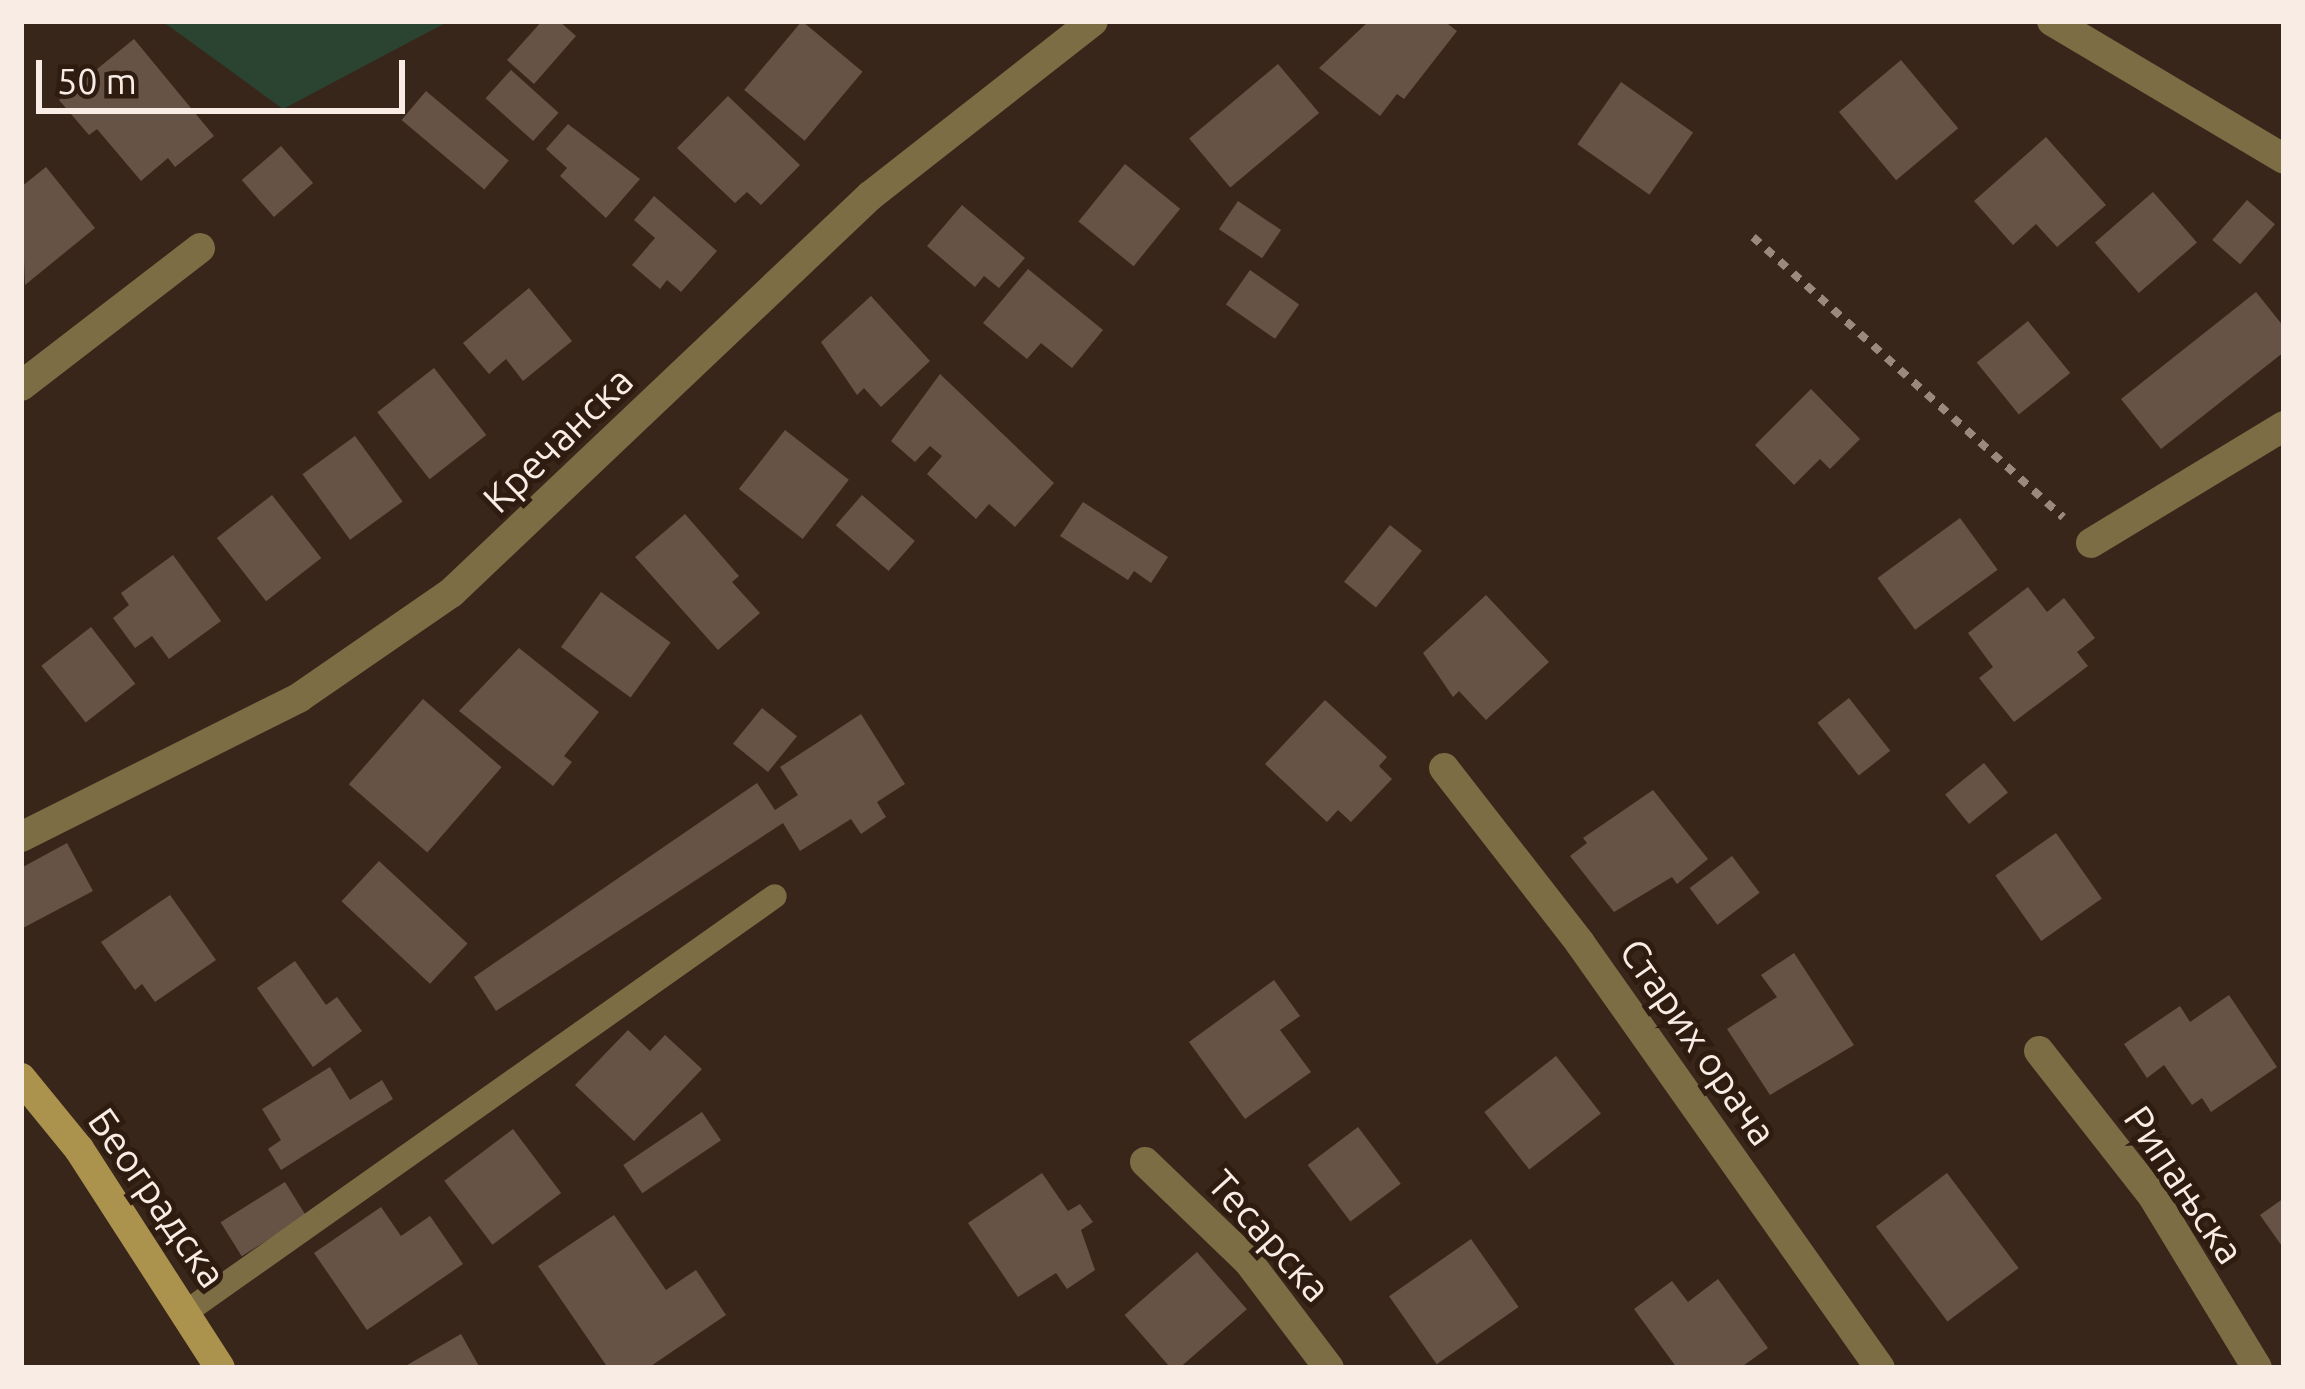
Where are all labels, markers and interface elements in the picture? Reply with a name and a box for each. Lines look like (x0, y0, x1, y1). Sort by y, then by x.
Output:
scale bar (42, 36, 411, 110)
text: 50 m (57, 60, 137, 101)
street label: Кречанска (474, 357, 642, 523)
street label: Старих орача (1610, 930, 1786, 1154)
street label: Рипањска (2114, 1097, 2254, 1273)
street label: Београдска (78, 1099, 236, 1297)
street label: Тесарска (1198, 1161, 1340, 1311)

